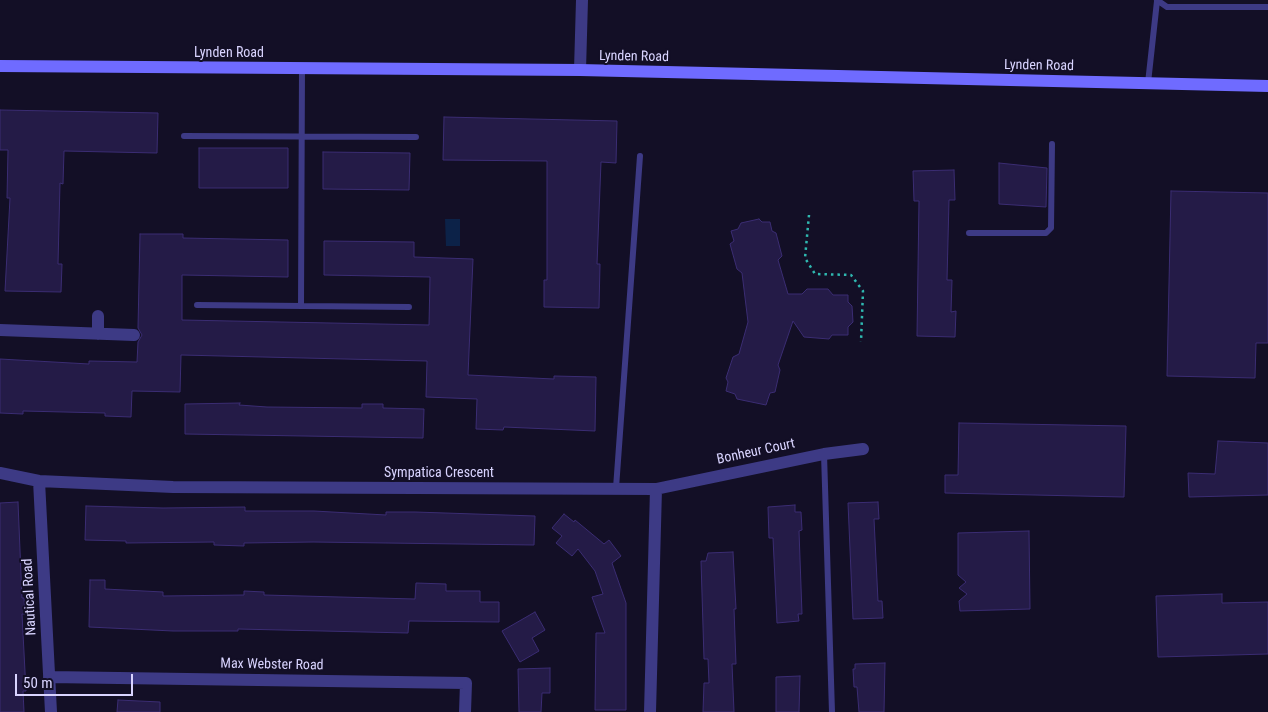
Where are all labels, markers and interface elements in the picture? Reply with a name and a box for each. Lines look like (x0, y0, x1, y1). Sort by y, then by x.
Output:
street label: Lynden Road (194, 45, 264, 61)
street label: Lynden Road (599, 48, 669, 66)
street label: Lynden Road (1004, 57, 1074, 75)
street label: Bonheur Court (715, 436, 797, 468)
street label: Sympatica Crescent (384, 465, 494, 481)
street label: Nautical Road (20, 558, 40, 636)
street label: Max Webster Road (220, 656, 324, 674)
scale bar (18, 664, 135, 696)
text: 50 m (23, 674, 53, 692)

